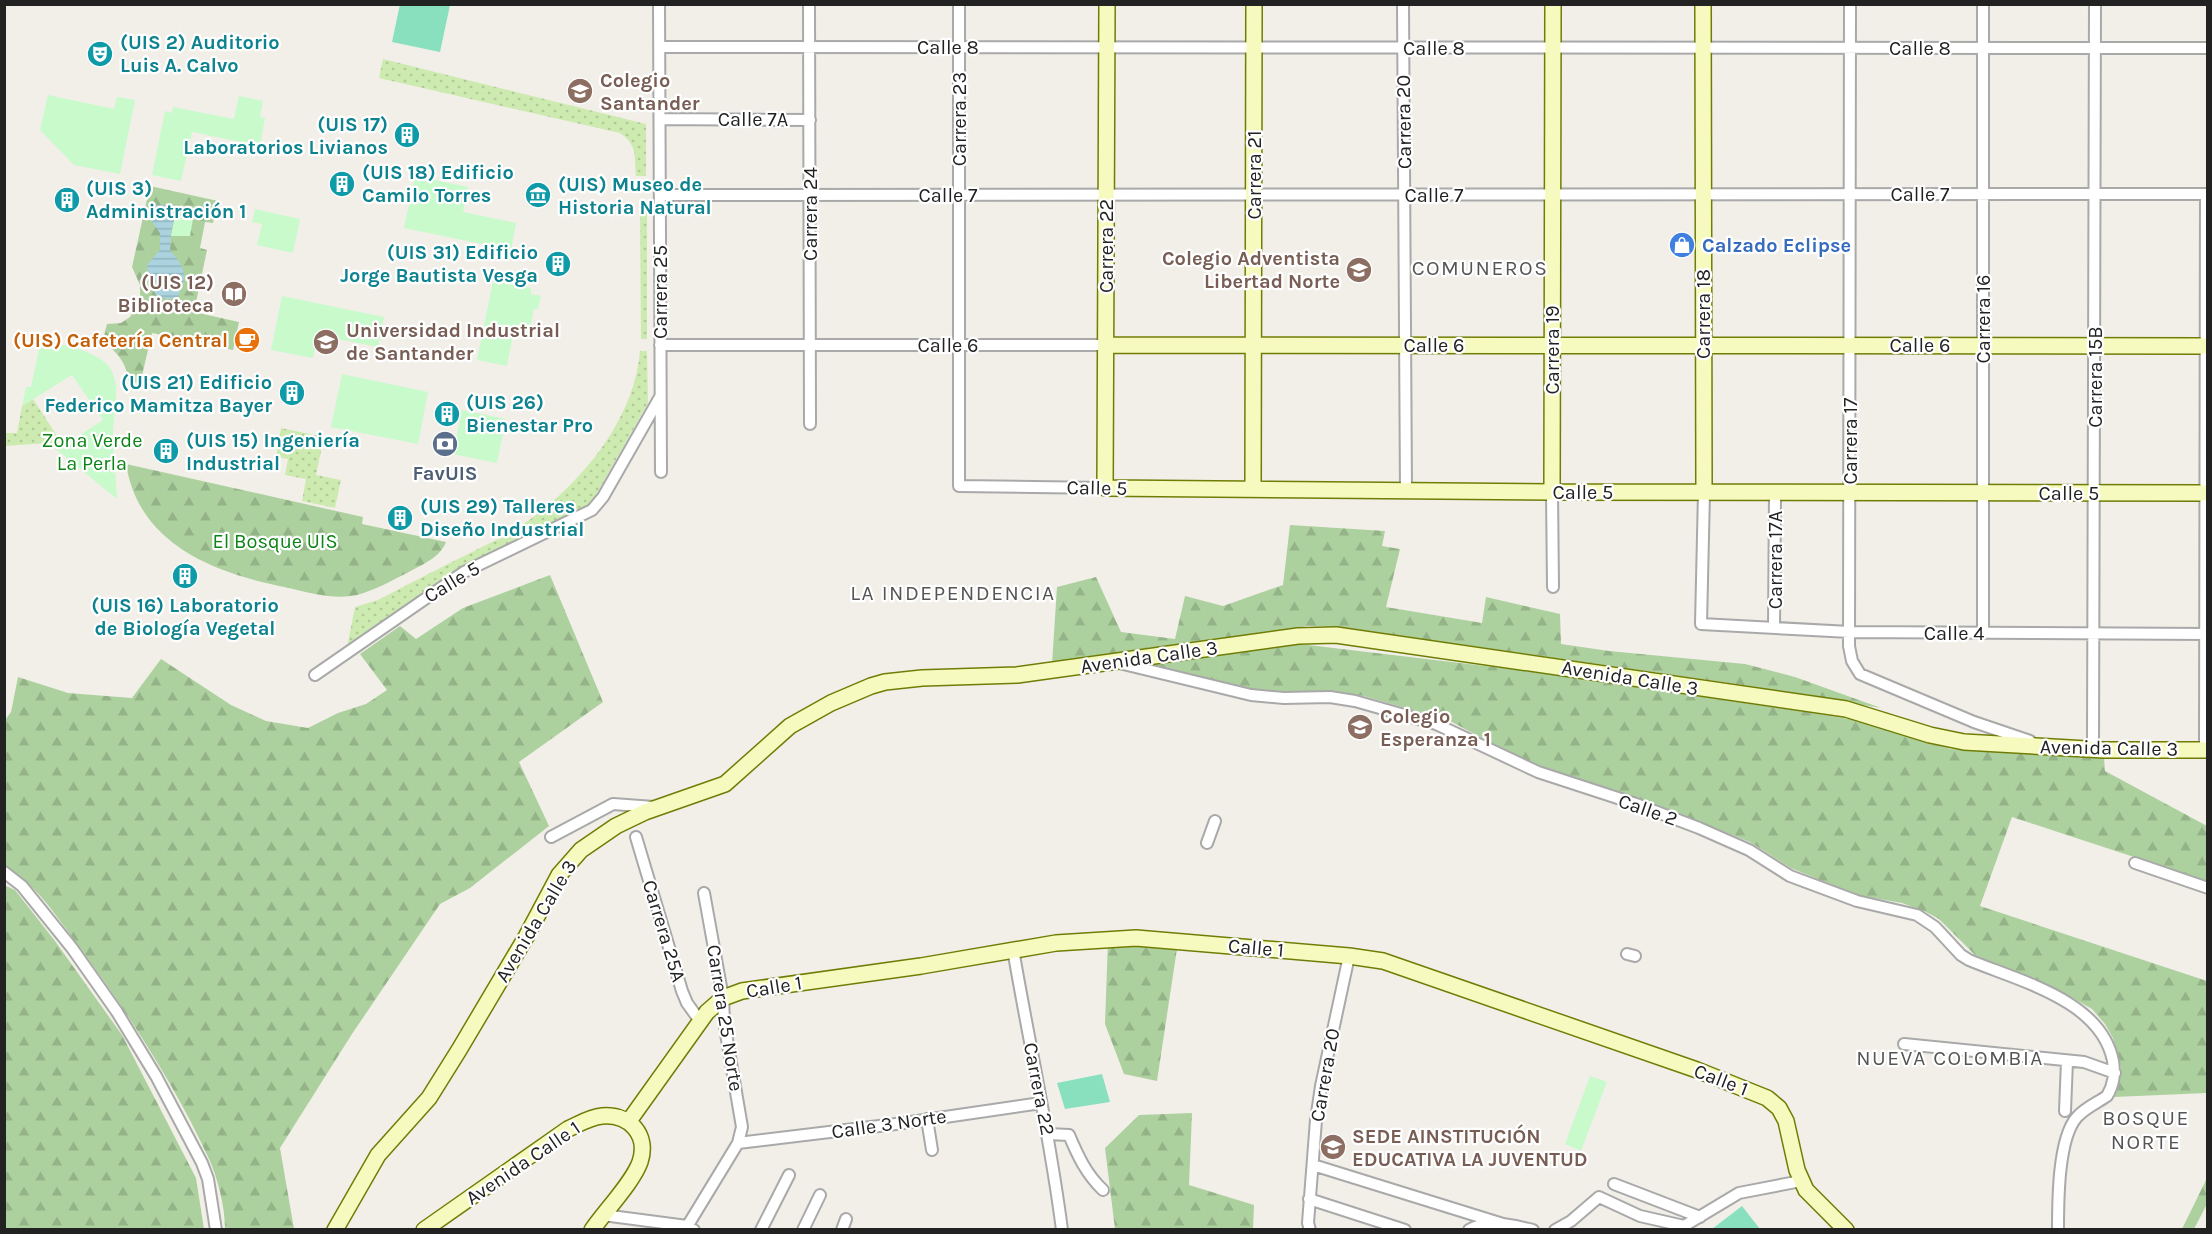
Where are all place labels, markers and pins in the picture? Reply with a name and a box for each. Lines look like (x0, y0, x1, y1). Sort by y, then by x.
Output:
place label: (UIS 2) Auditorio Luis A. Calvo (120, 31, 280, 77)
theatre icon: (UIS 2) Auditorio Luis A. Calvo (85, 39, 115, 69)
place label: Colegio Santander (600, 69, 700, 115)
school or university icon: Colegio Santander (565, 76, 595, 106)
place label: (UIS 17) Laboratorios Livianos (183, 113, 388, 159)
building icon: (UIS 17) Laboratorios Livianos (392, 120, 422, 150)
place label: (UIS 18) Edificio Camilo Torres (362, 161, 514, 207)
building icon: (UIS 18) Edificio Camilo Torres (327, 169, 357, 199)
place label: (UIS) Museo de Historia Natural (558, 173, 712, 219)
place label: (UIS 3) Administración 1 (86, 177, 246, 223)
museum icon: (UIS) Museo de Historia Natural (523, 180, 553, 210)
building icon: (UIS 3) Administración 1 (52, 185, 82, 215)
shop icon: Calzado Eclipse (1667, 230, 1697, 260)
place label: Calzado Eclipse (1702, 234, 1851, 257)
place label: (UIS 31) Edificio Jorge Bautista Vesga (340, 241, 538, 287)
place label: Colegio Adventista Libertad Norte (1162, 247, 1340, 293)
building icon: (UIS 31) Edificio Jorge Bautista Vesga (543, 249, 573, 279)
school or university icon: Colegio Adventista Libertad Norte (1344, 255, 1374, 285)
place label: (UIS 12) Biblioteca (117, 271, 214, 317)
library icon: (UIS 12) Biblioteca (219, 279, 249, 309)
place label: Universidad Industrial de Santander (346, 319, 560, 365)
cafe icon: (UIS) Cafetería Central (232, 325, 262, 355)
school or university icon: Universidad Industrial de Santander (311, 327, 341, 357)
place label: (UIS) Cafetería Central (13, 329, 228, 352)
place label: (UIS 21) Edificio Federico Mamitza Bayer (44, 371, 272, 417)
building icon: (UIS 21) Edificio Federico Mamitza Bayer (277, 378, 307, 408)
place label: (UIS 26) Bienestar Pro (466, 391, 593, 437)
building icon: (UIS 26) Bienestar Pro (432, 399, 462, 429)
place label: (UIS 15) Ingeniería Industrial (186, 429, 360, 475)
bank icon: FavUIS (430, 429, 460, 459)
building icon: (UIS 15) Ingeniería Industrial (151, 436, 181, 466)
place label: FavUIS (412, 462, 478, 485)
place label: (UIS 29) Talleres Diseño Industrial (420, 495, 584, 541)
building icon: (UIS 29) Talleres Diseño Industrial (385, 503, 415, 533)
building icon: (UIS 16) Laboratorio de Biología Vegetal (170, 561, 200, 591)
place label: (UIS 16) Laboratorio de Biología Vegetal (91, 594, 279, 640)
place label: Colegio Esperanza 1 (1380, 705, 1491, 751)
school or university icon: Colegio Esperanza 1 (1345, 712, 1375, 742)
place label: SEDE AINSTITUCIÓN EDUCATIVA LA JUVENTUD (1352, 1124, 1587, 1171)
school or university icon: SEDE AINSTITUCIÓN EDUCATIVA LA JUVENTUD (1318, 1132, 1348, 1162)

